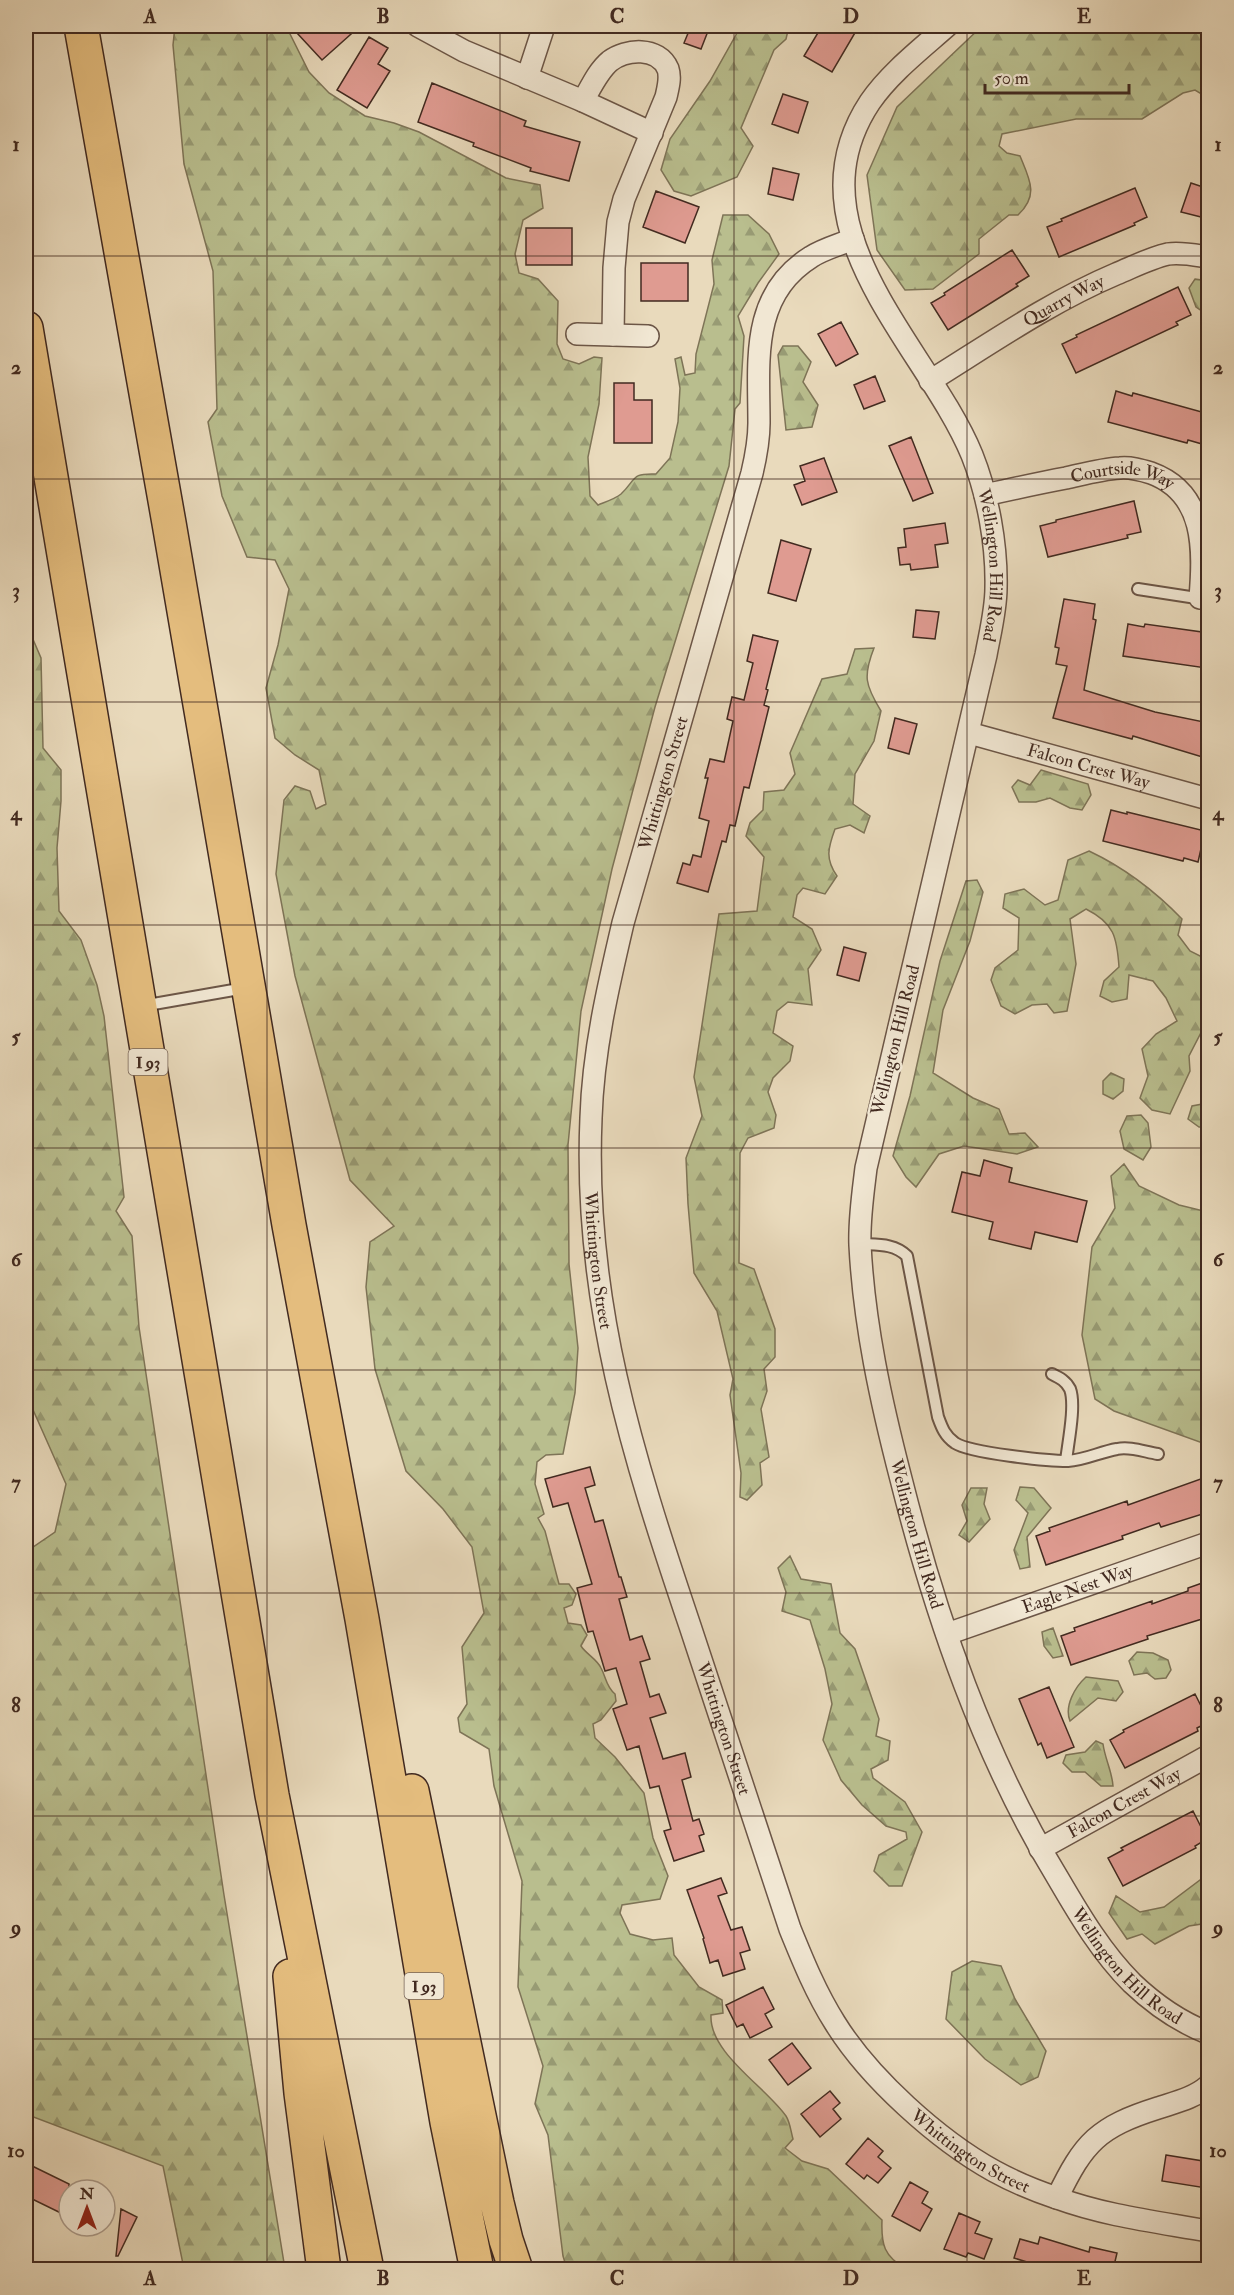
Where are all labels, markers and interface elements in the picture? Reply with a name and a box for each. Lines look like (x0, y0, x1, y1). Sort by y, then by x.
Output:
text: A (143, 4, 157, 29)
text: B (376, 4, 390, 29)
text: C (610, 4, 624, 29)
text: D (843, 4, 859, 29)
text: E (1077, 4, 1092, 29)
scale bar (985, 57, 1129, 95)
text: 50 m (994, 67, 1029, 90)
text: 1 (12, 132, 20, 157)
text: 1 (1214, 132, 1222, 157)
street label: Quarry Way (1019, 269, 1109, 332)
text: 2 (11, 355, 21, 380)
text: 2 (1213, 355, 1223, 380)
street label: Courtside Way (1068, 457, 1180, 495)
street label: Wellington Hill Road (972, 485, 1007, 644)
text: 3 (12, 578, 20, 603)
text: 3 (1214, 578, 1222, 603)
street label: Whittington Street (633, 713, 694, 854)
street label: Falcon Crest Way (1024, 739, 1154, 795)
text: 4 (10, 801, 23, 826)
text: 4 (1212, 801, 1225, 826)
street label: Wellington Hill Road (865, 962, 925, 1119)
text: 5 (12, 1024, 22, 1049)
text: 5 (1214, 1024, 1224, 1049)
road number: I 93 (128, 1049, 168, 1075)
street label: Whittington Street (579, 1190, 617, 1331)
text: 6 (11, 1247, 23, 1272)
text: 6 (1213, 1247, 1225, 1272)
street label: Wellington Hill Road (884, 1456, 948, 1612)
text: 7 (11, 1470, 21, 1495)
text: 7 (1213, 1470, 1223, 1495)
street label: Eagle Nest Way (1019, 1559, 1137, 1619)
street label: Whittington Street (690, 1659, 756, 1798)
text: 8 (11, 1693, 21, 1718)
text: 8 (1213, 1693, 1223, 1718)
street label: Falcon Crest Way (1063, 1762, 1186, 1844)
street label: Wellington Hill Road (1065, 1902, 1186, 2030)
text: 9 (9, 1915, 21, 1940)
text: 9 (1211, 1915, 1223, 1940)
road number: I 93 (404, 1973, 444, 1999)
street label: Whittington Street (905, 2104, 1033, 2199)
text: 10 (7, 2138, 25, 2163)
text: 10 (1209, 2138, 1227, 2163)
north arrow (57, 2178, 117, 2238)
text: N (79, 2184, 95, 2204)
text: A (143, 2266, 157, 2291)
text: B (376, 2266, 390, 2291)
text: C (610, 2266, 624, 2291)
text: D (843, 2266, 859, 2291)
text: E (1077, 2266, 1092, 2291)

